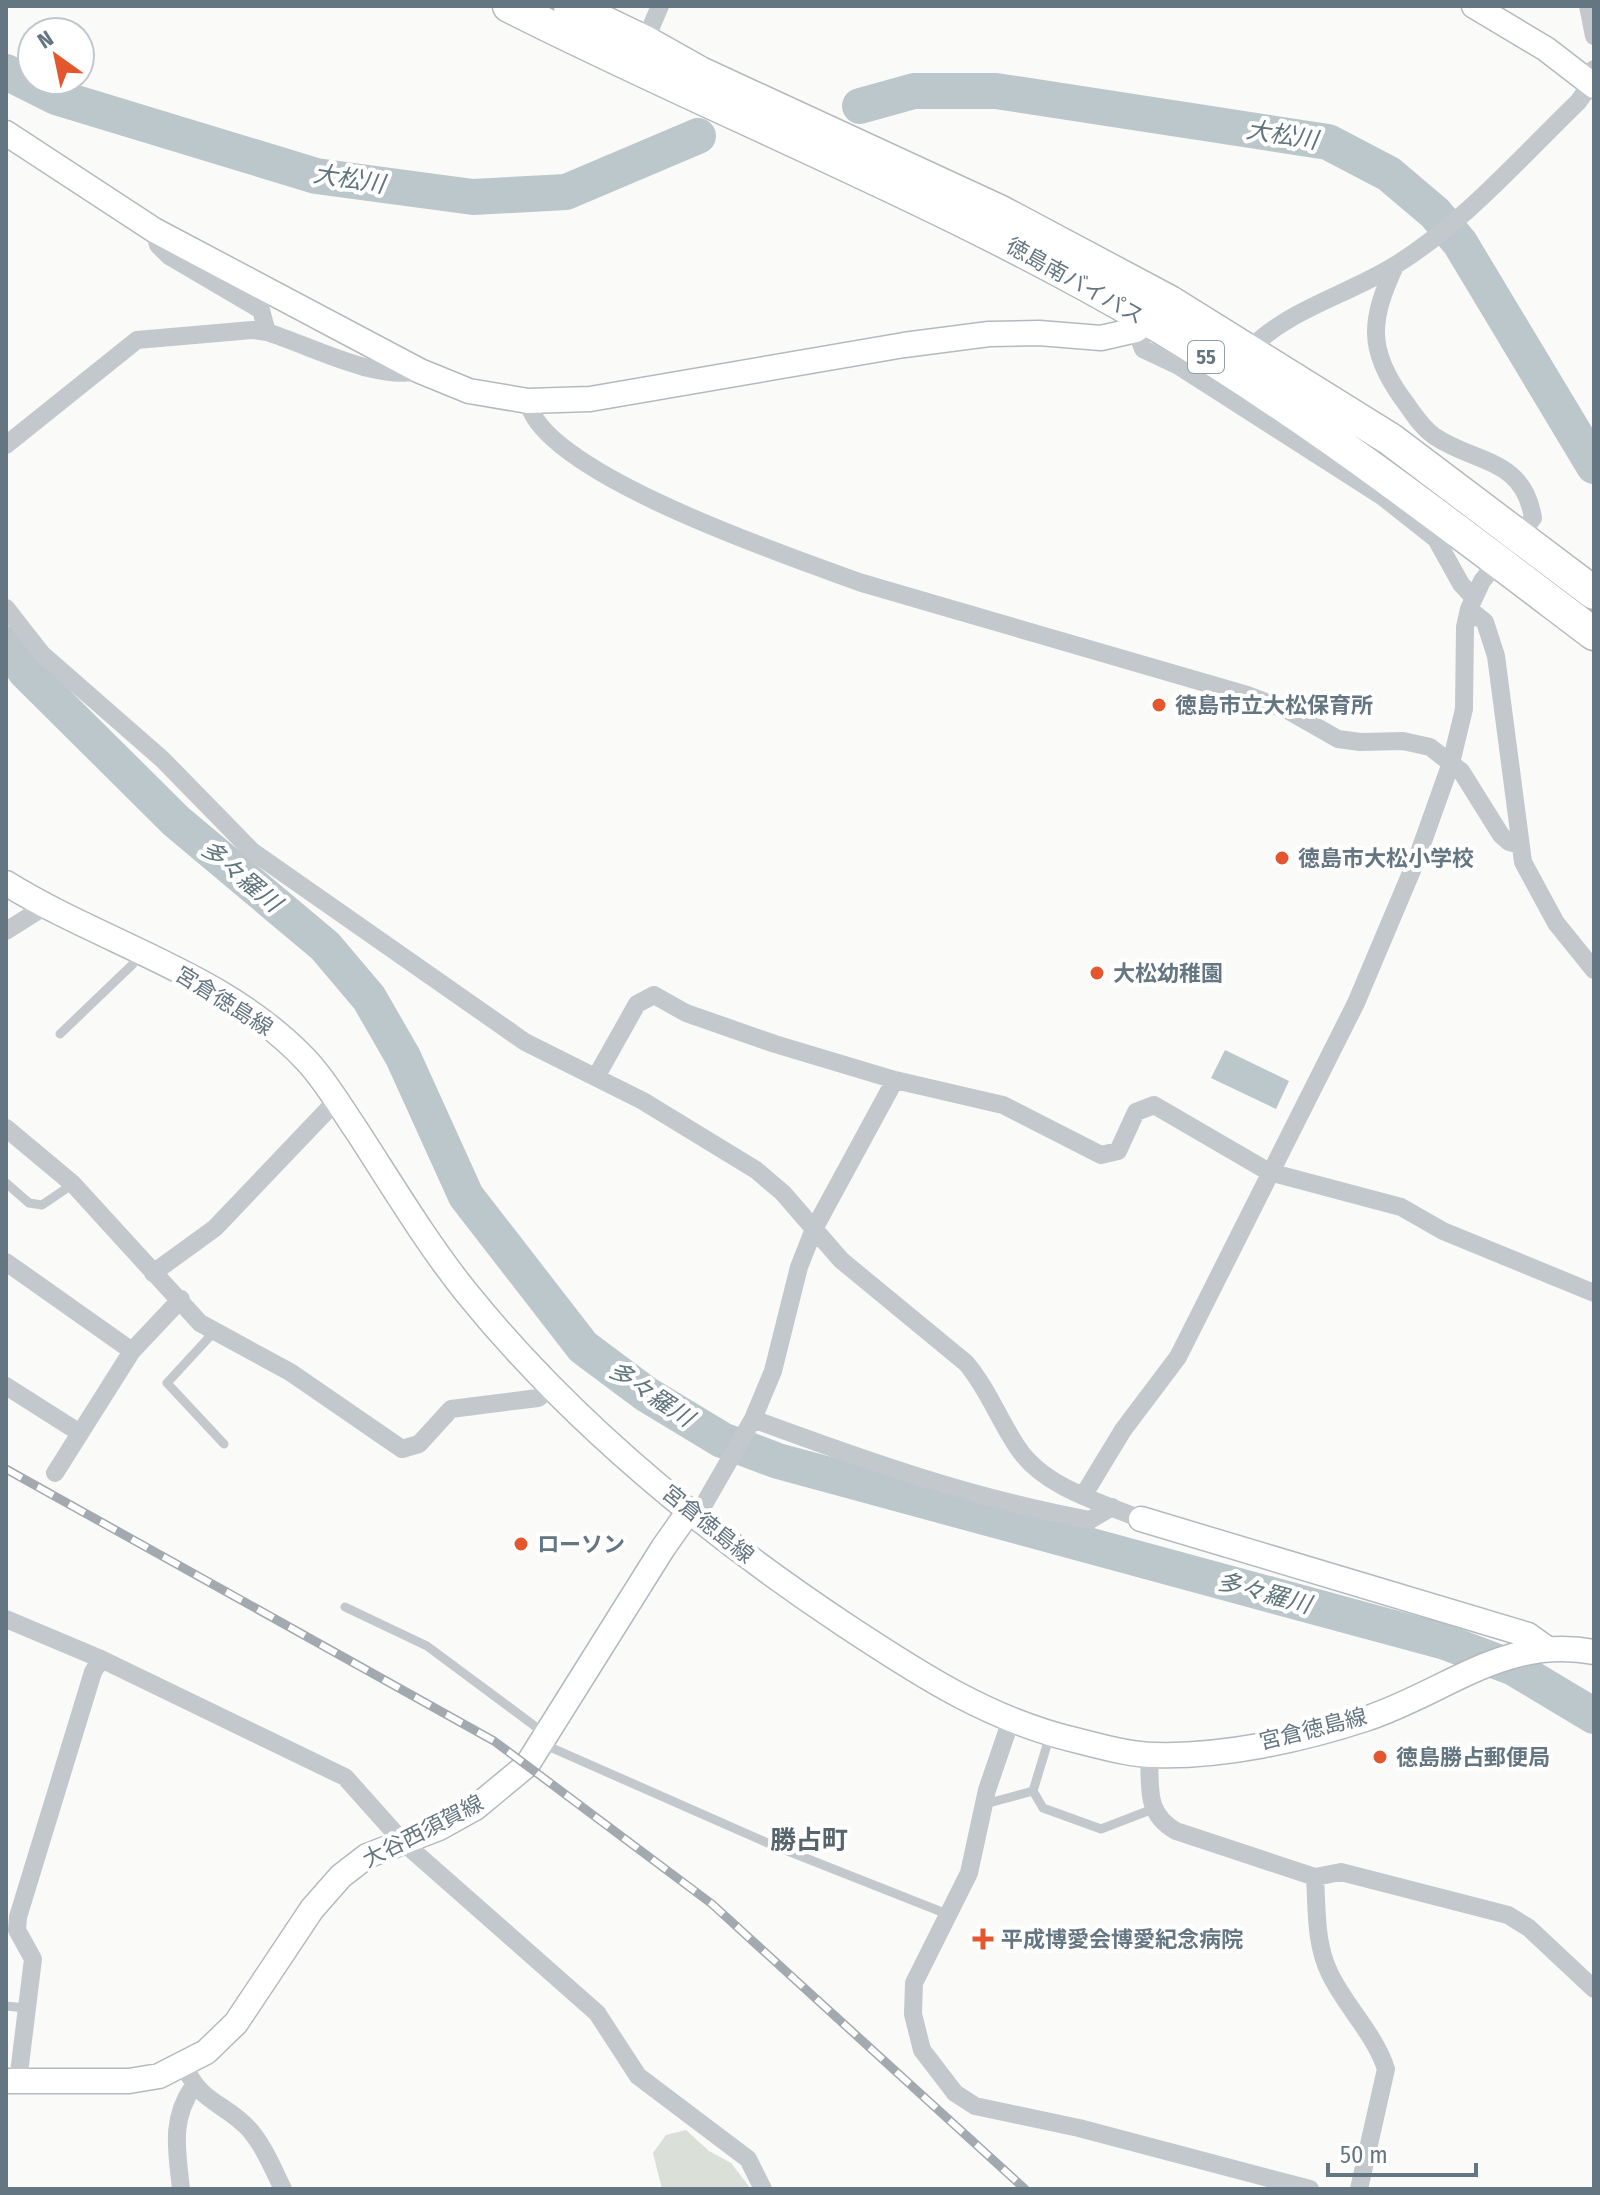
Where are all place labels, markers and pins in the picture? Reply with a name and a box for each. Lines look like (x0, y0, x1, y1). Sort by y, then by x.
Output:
place label: 徳島市立大松保育所 (1175, 692, 1373, 719)
marker: 徳島市立大松保育所 (1150, 696, 1168, 714)
place label: 徳島市大松小学校 (1298, 845, 1474, 872)
marker: 徳島市大松小学校 (1273, 849, 1291, 867)
place label: 大松幼稚園 (1113, 960, 1223, 987)
marker: 大松幼稚園 (1088, 964, 1106, 982)
place label: ローソン (537, 1531, 625, 1558)
marker: ローソン (512, 1535, 530, 1553)
place label: 徳島勝占郵便局 (1396, 1744, 1550, 1771)
marker: 徳島勝占郵便局 (1371, 1748, 1389, 1766)
place label: 平成博愛会博愛紀念病院 (1001, 1926, 1243, 1953)
marker: 平成博愛会博愛紀念病院 (972, 1928, 994, 1950)

